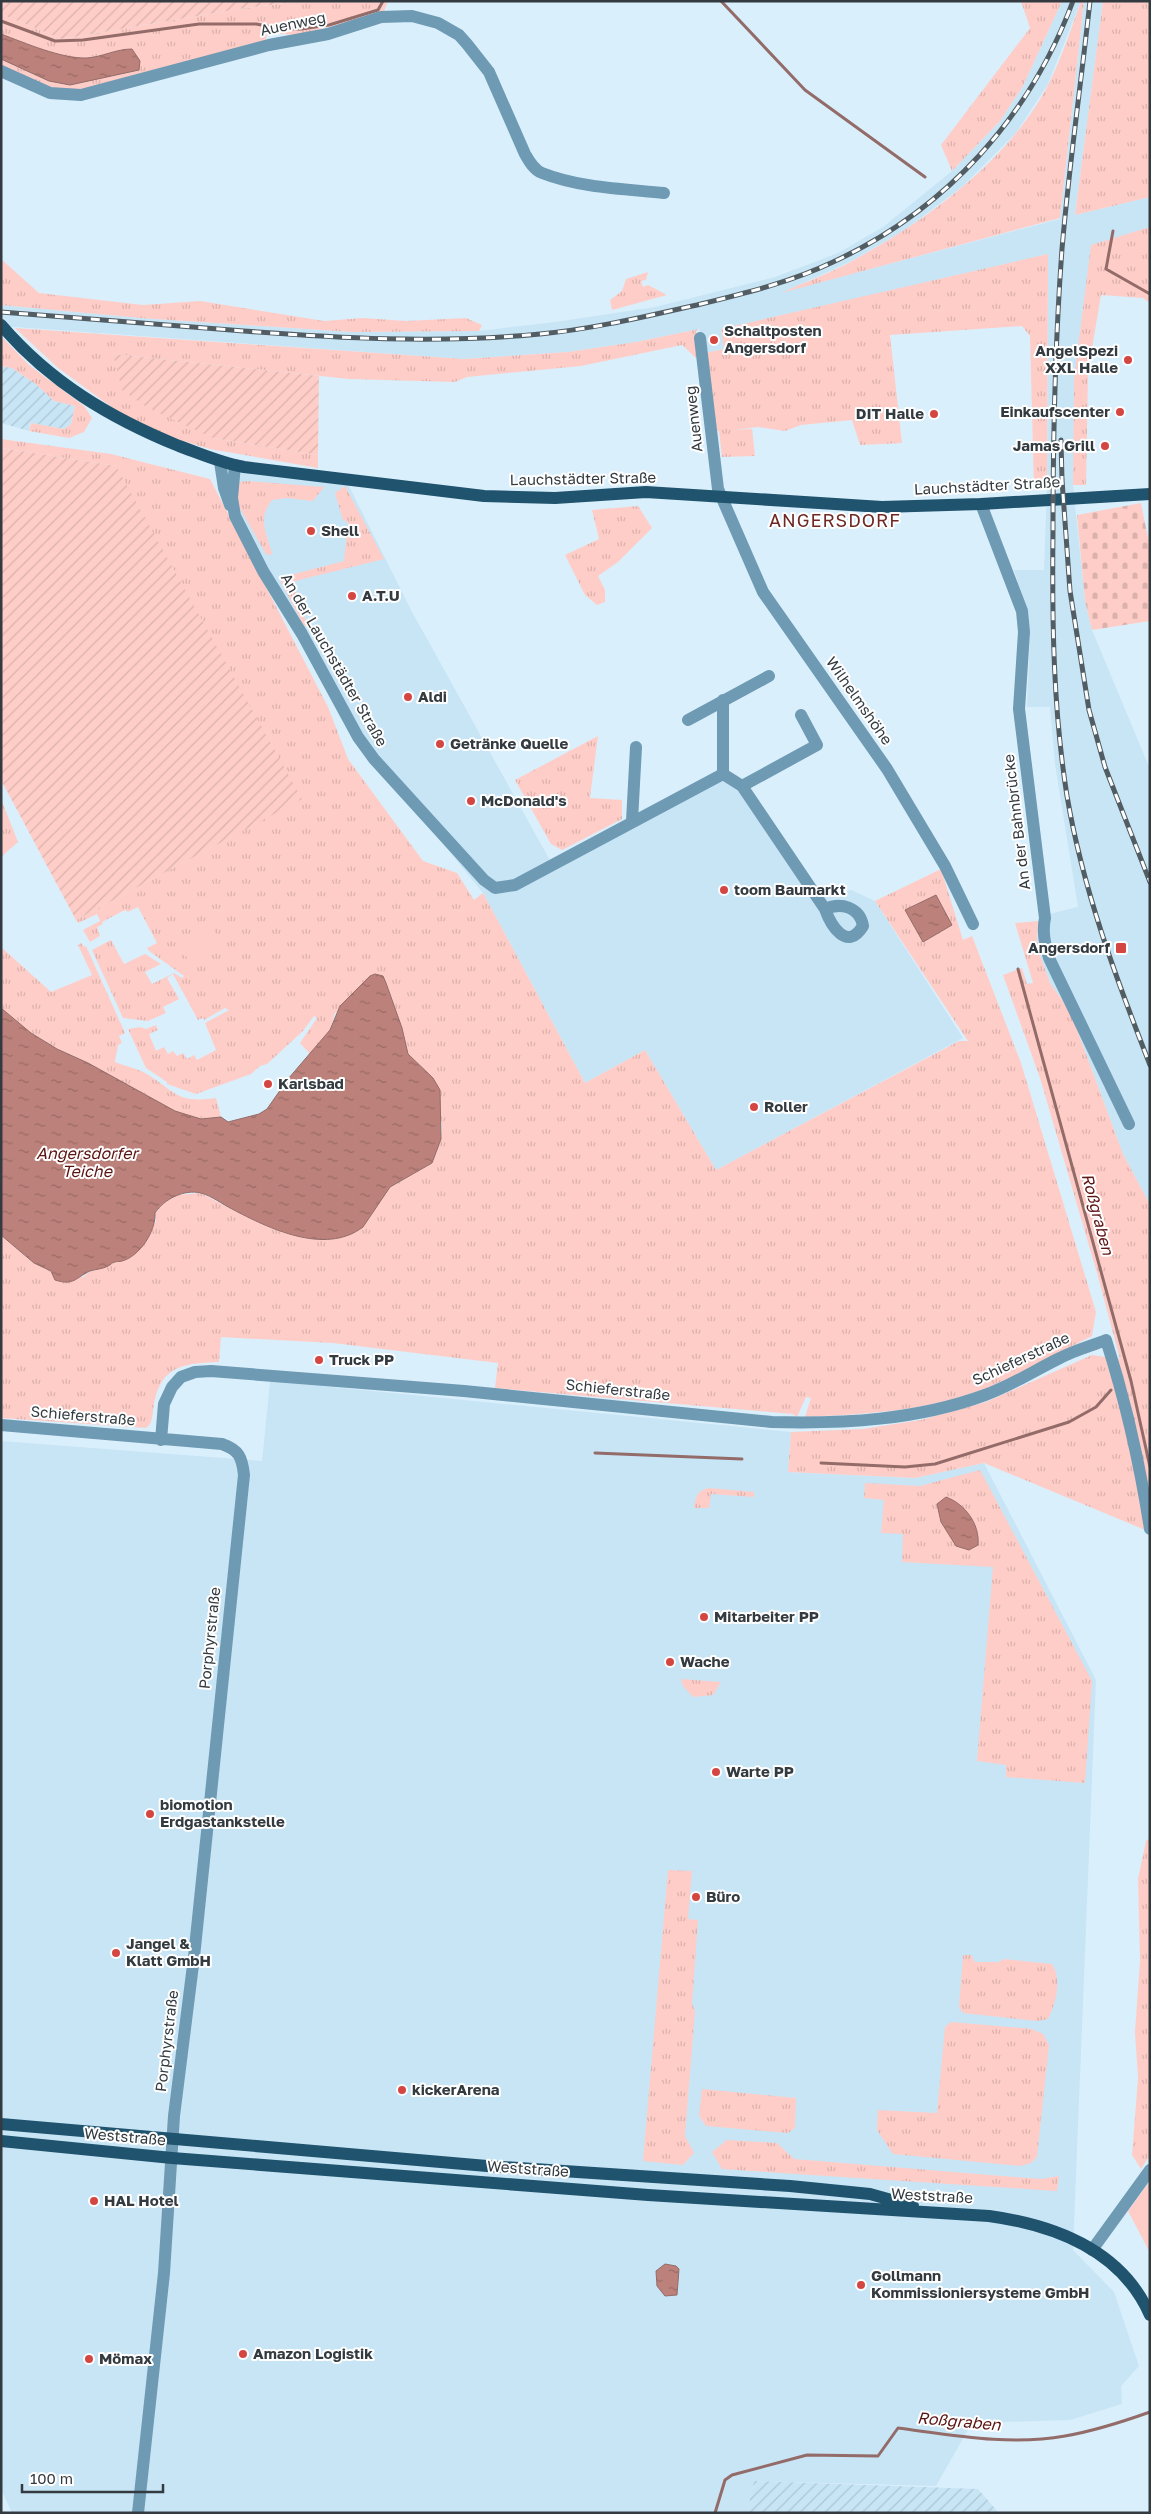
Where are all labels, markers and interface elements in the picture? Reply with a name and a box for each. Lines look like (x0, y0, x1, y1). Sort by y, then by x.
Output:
street label: Auenweg (258, 7, 327, 39)
place label: Schaltposten Angersdorf (724, 321, 822, 356)
marker: Schaltposten Angersdorf (708, 334, 720, 346)
place label: AngelSpezi XXL Halle (1035, 341, 1118, 376)
marker: AngelSpezi XXL Halle (1122, 354, 1134, 366)
street label: Auenweg (681, 385, 705, 453)
place label: Einkaufscenter (1000, 402, 1110, 420)
place label: DIT Halle (856, 404, 924, 422)
marker: Einkaufscenter (1114, 406, 1126, 418)
marker: DIT Halle (928, 408, 940, 420)
place label: Jamas Grill (1013, 436, 1095, 454)
marker: Jamas Grill (1099, 440, 1111, 452)
street label: Lauchstädter Straße (510, 468, 657, 488)
street label: Lauchstädter Straße (913, 472, 1061, 498)
district label: ANGERSDORF (769, 509, 901, 531)
place label: Shell (321, 521, 359, 539)
marker: Shell (305, 525, 317, 537)
street label: An der Lauchstädter Straße (278, 570, 392, 750)
place label: A.T.U (362, 586, 400, 604)
marker: A.T.U (346, 590, 358, 602)
street label: Wilhelmshöhe (823, 653, 897, 748)
place label: Aldi (418, 687, 447, 705)
marker: Aldi (402, 691, 414, 703)
place label: Getränke Quelle (450, 734, 569, 752)
marker: Getränke Quelle (434, 738, 446, 750)
street label: An der Bahnbrücke (999, 753, 1033, 891)
place label: McDonald's (481, 791, 567, 809)
marker: McDonald's (465, 795, 477, 807)
place label: toom Baumarkt (734, 880, 846, 898)
marker: toom Baumarkt (718, 884, 730, 896)
place label: Angersdorf (1028, 938, 1111, 956)
marker: Angersdorf (1114, 941, 1128, 955)
place label: Karlsbad (278, 1074, 344, 1092)
marker: Karlsbad (262, 1078, 274, 1090)
place label: Roller (764, 1097, 808, 1115)
marker: Roller (748, 1101, 760, 1113)
water label: Angersdorfer Teiche (36, 1143, 141, 1181)
water label: Roßgraben (1078, 1171, 1119, 1258)
street label: Schieferstraße (969, 1328, 1072, 1388)
place label: Truck PP (329, 1350, 394, 1368)
marker: Truck PP (313, 1354, 325, 1366)
street label: Schieferstraße (565, 1375, 672, 1403)
street label: Schieferstraße (30, 1401, 136, 1429)
street label: Porphyrstraße (195, 1586, 223, 1690)
place label: Mitarbeiter PP (714, 1607, 819, 1625)
marker: Mitarbeiter PP (698, 1611, 710, 1623)
place label: Wache (680, 1652, 730, 1670)
marker: Wache (664, 1656, 676, 1668)
place label: Warte PP (726, 1762, 794, 1780)
marker: Warte PP (710, 1766, 722, 1778)
place label: biomotion Erdgastankstelle (160, 1795, 285, 1830)
marker: biomotion Erdgastankstelle (144, 1808, 156, 1820)
place label: Büro (706, 1887, 740, 1905)
marker: Büro (690, 1891, 702, 1903)
place label: Jangel & Klatt GmbH (126, 1934, 211, 1969)
marker: Jangel & Klatt GmbH (110, 1947, 122, 1959)
street label: Porphyrstraße (151, 1989, 181, 2093)
place label: kickerArena (412, 2080, 500, 2098)
marker: kickerArena (396, 2084, 408, 2096)
street label: Weststraße (83, 2123, 167, 2149)
street label: Weststraße (487, 2156, 570, 2180)
street label: Weststraße (891, 2184, 974, 2206)
place label: HAL Hotel (104, 2191, 179, 2209)
marker: HAL Hotel (88, 2195, 100, 2207)
place label: Gollmann Kommissioniersysteme GmbH (871, 2266, 1090, 2301)
marker: Gollmann Kommissioniersysteme GmbH (855, 2279, 867, 2291)
place label: Amazon Logistik (253, 2344, 373, 2362)
marker: Amazon Logistik (237, 2348, 249, 2360)
place label: Mömax (99, 2349, 152, 2367)
marker: Mömax (83, 2353, 95, 2365)
water label: Roßgraben (917, 2407, 1003, 2435)
scale bar (22, 2462, 164, 2494)
text: 100 m (30, 2469, 73, 2487)

